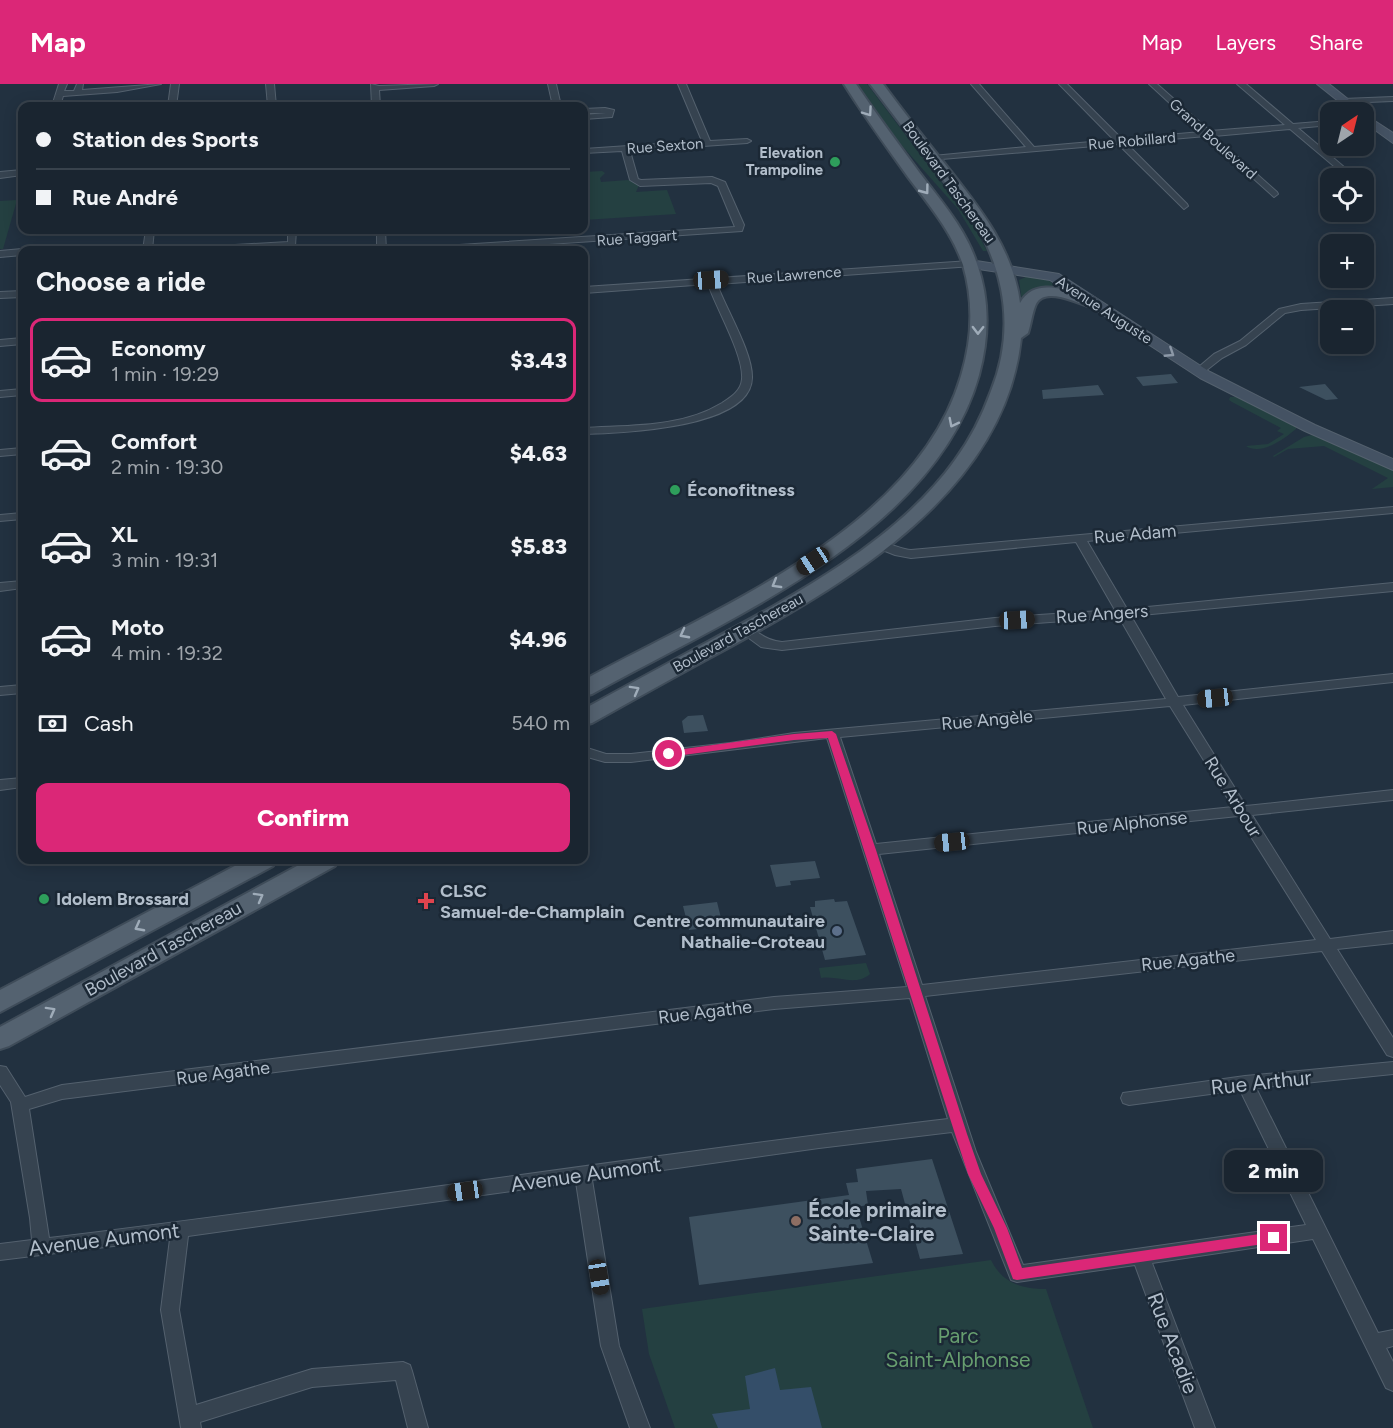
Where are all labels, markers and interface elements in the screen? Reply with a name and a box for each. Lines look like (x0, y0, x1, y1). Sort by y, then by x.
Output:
text: Map (30, 25, 86, 59)
text: Map (1142, 30, 1182, 55)
text: Layers (1215, 30, 1276, 55)
text: Share (1309, 30, 1363, 55)
street label: Grand Boulevard (1165, 95, 1261, 183)
north arrow (1320, 102, 1374, 156)
map controls (1320, 102, 1374, 354)
one-way arrow (861, 105, 872, 116)
street label: Boulevard Taschereau (899, 118, 999, 246)
text: Station des Sports (72, 126, 258, 153)
street label: Rue Robillard (1087, 128, 1177, 154)
street label: Rue Sexton (626, 134, 704, 158)
place label: Elevation Trampoline (746, 144, 824, 179)
marker: Elevation Trampoline (828, 155, 842, 169)
button: locate (1320, 168, 1374, 222)
one-way arrow (918, 183, 929, 194)
text: Rue André (72, 184, 178, 211)
street label: Rue Taggart (596, 226, 678, 250)
button: + (1320, 234, 1374, 288)
street label: Rue Lawrence (746, 263, 842, 287)
text: Choose a ride (36, 265, 205, 298)
car (692, 270, 730, 290)
street label: Avenue Auguste (1053, 272, 1155, 348)
button: − (1320, 300, 1374, 354)
one-way arrow (972, 325, 985, 334)
icon: car (39, 333, 93, 387)
text: Economy (111, 335, 206, 362)
one-way arrow (1163, 345, 1174, 356)
text: $3.43 (510, 347, 567, 374)
text: 1 min · 19:29 (111, 362, 219, 386)
one-way arrow (948, 416, 960, 427)
icon: car (39, 426, 93, 480)
text: Comfort (111, 428, 197, 455)
text: $4.63 (510, 440, 567, 467)
text: 2 min · 19:30 (111, 455, 223, 479)
place label: Éconofitness (687, 479, 795, 501)
marker: Éconofitness (668, 483, 682, 497)
icon: car (39, 519, 93, 573)
street label: Rue Adam (1093, 519, 1177, 549)
text: XL (111, 521, 138, 548)
text: $5.83 (510, 533, 567, 560)
car (793, 544, 833, 578)
text: 3 min · 19:31 (111, 548, 218, 572)
one-way arrow (772, 577, 782, 588)
street label: Boulevard Taschereau (670, 590, 806, 676)
street label: Rue Angers (1055, 600, 1149, 628)
car (999, 610, 1035, 630)
icon: car (39, 612, 93, 666)
text: Moto (111, 614, 164, 641)
text: $4.96 (509, 626, 567, 653)
one-way arrow (680, 627, 691, 638)
text: 4 min · 19:32 (111, 641, 223, 665)
one-way arrow (629, 686, 639, 697)
car (1196, 687, 1234, 709)
street label: Rue Angèle (940, 705, 1034, 735)
icon: cash (36, 707, 69, 740)
text: Cash (84, 710, 134, 737)
text: 540 m (511, 711, 570, 735)
route start (655, 740, 682, 767)
street label: Rue Arbour (1200, 753, 1266, 841)
button: Confirm (36, 783, 570, 852)
street label: Rue Alphonse (1076, 806, 1189, 840)
car (933, 831, 971, 853)
place label: CLSC Samuel-de-Champlain (440, 880, 625, 923)
place label: Idolem Brossard (56, 888, 189, 910)
marker: Idolem Brossard (37, 892, 51, 906)
one-way arrow (253, 892, 263, 904)
marker: CLSC Samuel-de-Champlain (417, 892, 435, 910)
street label: Boulevard Taschereau (81, 897, 245, 1001)
place label: Centre communautaire Nathalie-Croteau (633, 910, 825, 953)
one-way arrow (135, 920, 146, 931)
marker: Centre communautaire Nathalie-Croteau (830, 924, 844, 938)
street label: Rue Agathe (1140, 944, 1236, 976)
street label: Rue Agathe (657, 995, 753, 1029)
one-way arrow (45, 1007, 56, 1018)
street label: Rue Agathe (175, 1056, 271, 1090)
street label: Rue Arthur (1209, 1064, 1313, 1100)
street label: Avenue Aumont (509, 1151, 663, 1197)
callout: 2 min (1224, 1151, 1324, 1193)
text: 2 min (1248, 1159, 1299, 1183)
car (446, 1180, 484, 1202)
place label: École primaire Sainte-Claire (808, 1197, 947, 1246)
marker: École primaire Sainte-Claire (789, 1214, 803, 1228)
street label: Avenue Aumont (27, 1217, 181, 1261)
route end (1260, 1224, 1287, 1251)
car (587, 1258, 611, 1296)
street label: Rue Acadie (1142, 1289, 1204, 1397)
park label: Parc Saint-Alphonse (885, 1323, 1031, 1372)

